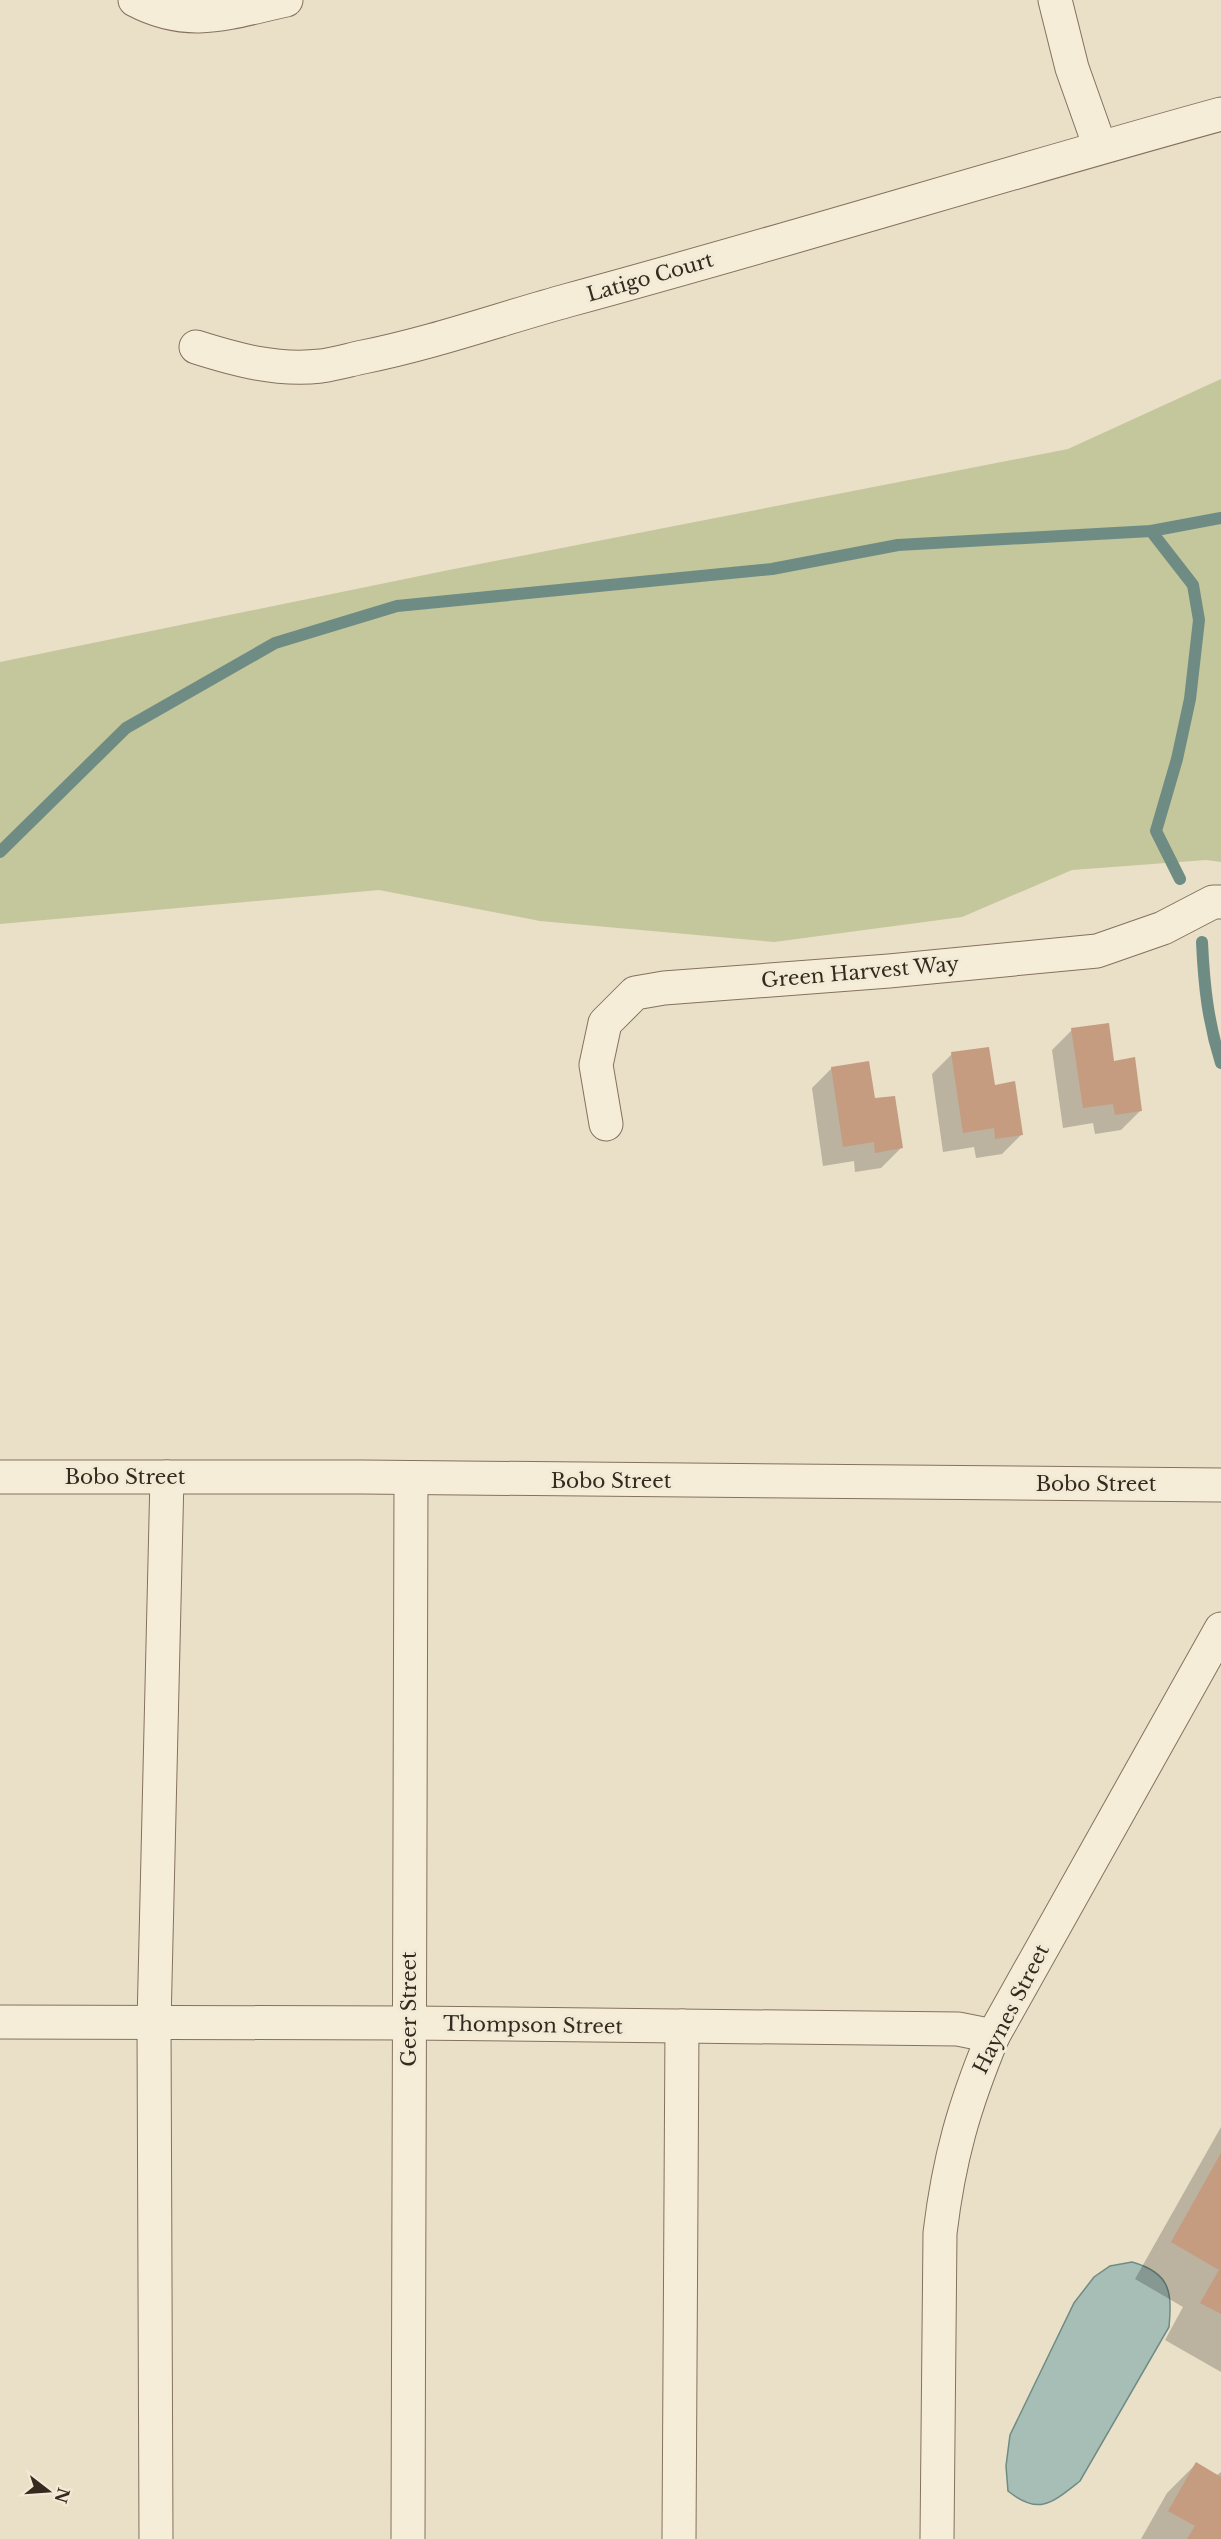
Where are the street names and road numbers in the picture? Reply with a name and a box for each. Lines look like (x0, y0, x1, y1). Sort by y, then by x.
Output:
street label: Latigo Court (584, 247, 716, 306)
street label: Green Harvest Way (760, 951, 960, 993)
street label: Bobo Street (65, 1465, 186, 1489)
street label: Bobo Street (551, 1469, 672, 1493)
street label: Bobo Street (1036, 1472, 1157, 1496)
street label: Haynes Street (968, 1940, 1054, 2078)
street label: Geer Street (397, 1951, 421, 2067)
street label: Thompson Street (443, 2011, 624, 2039)

